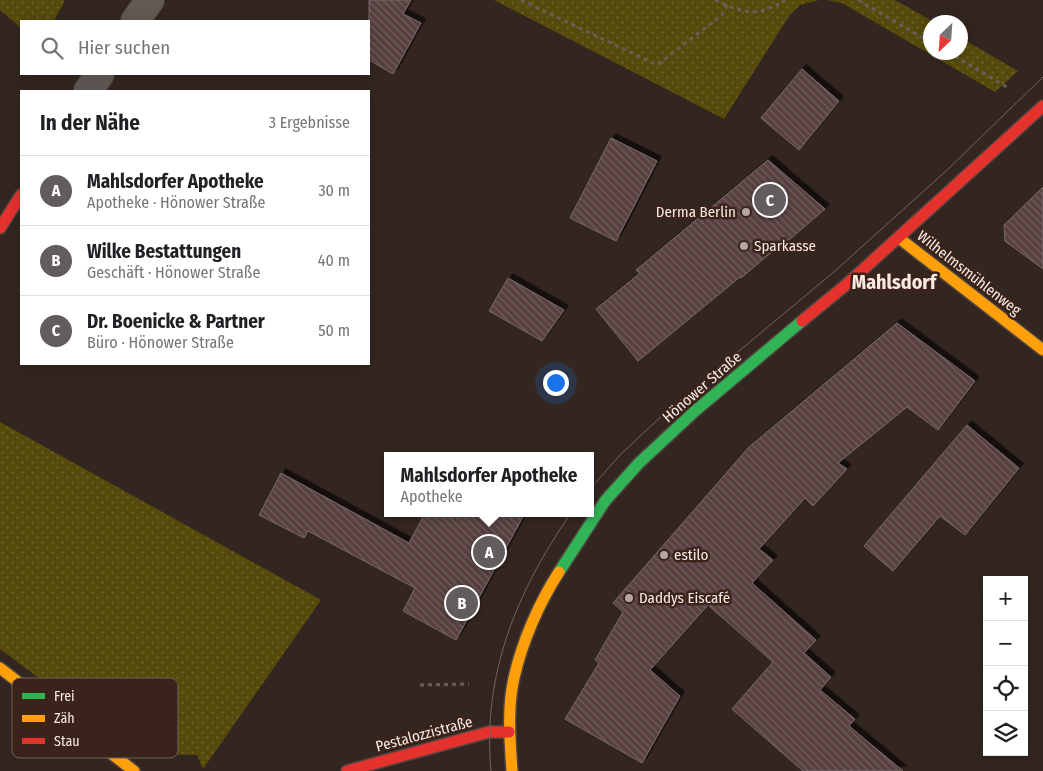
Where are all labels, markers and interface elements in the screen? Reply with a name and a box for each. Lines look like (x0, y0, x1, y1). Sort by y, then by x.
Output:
north arrow (923, 15, 968, 60)
search box (20, 20, 370, 75)
icon: search (38, 34, 66, 62)
text: Hier suchen (78, 36, 170, 59)
text: In der Nähe (40, 110, 140, 136)
text: 3 Ergebnisse (269, 113, 350, 132)
text: Mahlsdorfer Apotheke (87, 170, 264, 193)
text: A (52, 181, 60, 200)
text: 30 m (318, 181, 350, 200)
pin: C (754, 181, 786, 219)
text: Apotheke · Hönower Straße (87, 193, 265, 212)
place label: Derma Berlin (656, 203, 736, 221)
marker: Derma Berlin (740, 206, 752, 218)
street label: Wilhelmsmühlenweg (913, 227, 1025, 319)
place label: Sparkasse (754, 237, 816, 255)
text: Wilke Bestattungen (87, 240, 241, 263)
marker: Sparkasse (738, 240, 750, 252)
text: B (52, 251, 60, 270)
text: 40 m (318, 251, 350, 270)
text: Geschäft · Hönower Straße (87, 263, 260, 282)
district label: Mahlsdorf (852, 270, 938, 294)
text: Dr. Boenicke & Partner (87, 310, 265, 333)
text: C (52, 321, 60, 340)
text: 50 m (318, 321, 350, 340)
text: Büro · Hönower Straße (87, 333, 234, 352)
street label: Hönower Straße (659, 348, 745, 426)
your location (543, 370, 569, 396)
popup (384, 452, 594, 517)
text: Mahlsdorfer Apotheke (401, 464, 577, 487)
text: Apotheke (401, 487, 463, 506)
pin: A (473, 533, 505, 571)
place label: estilo (674, 546, 708, 564)
marker: estilo (658, 549, 670, 561)
map controls (983, 576, 1028, 756)
button: + (983, 576, 1028, 621)
pin: B (446, 584, 478, 622)
place label: Daddys Eiscafé (639, 589, 730, 607)
marker: Daddys Eiscafé (623, 592, 635, 604)
button: − (983, 621, 1028, 666)
button: locate (983, 666, 1028, 711)
legend (12, 678, 178, 758)
text: Frei (54, 688, 75, 705)
text: Zäh (54, 710, 75, 727)
button: layers (983, 711, 1028, 756)
street label: Pestalozzistraße (374, 712, 474, 756)
text: Stau (54, 733, 80, 750)

